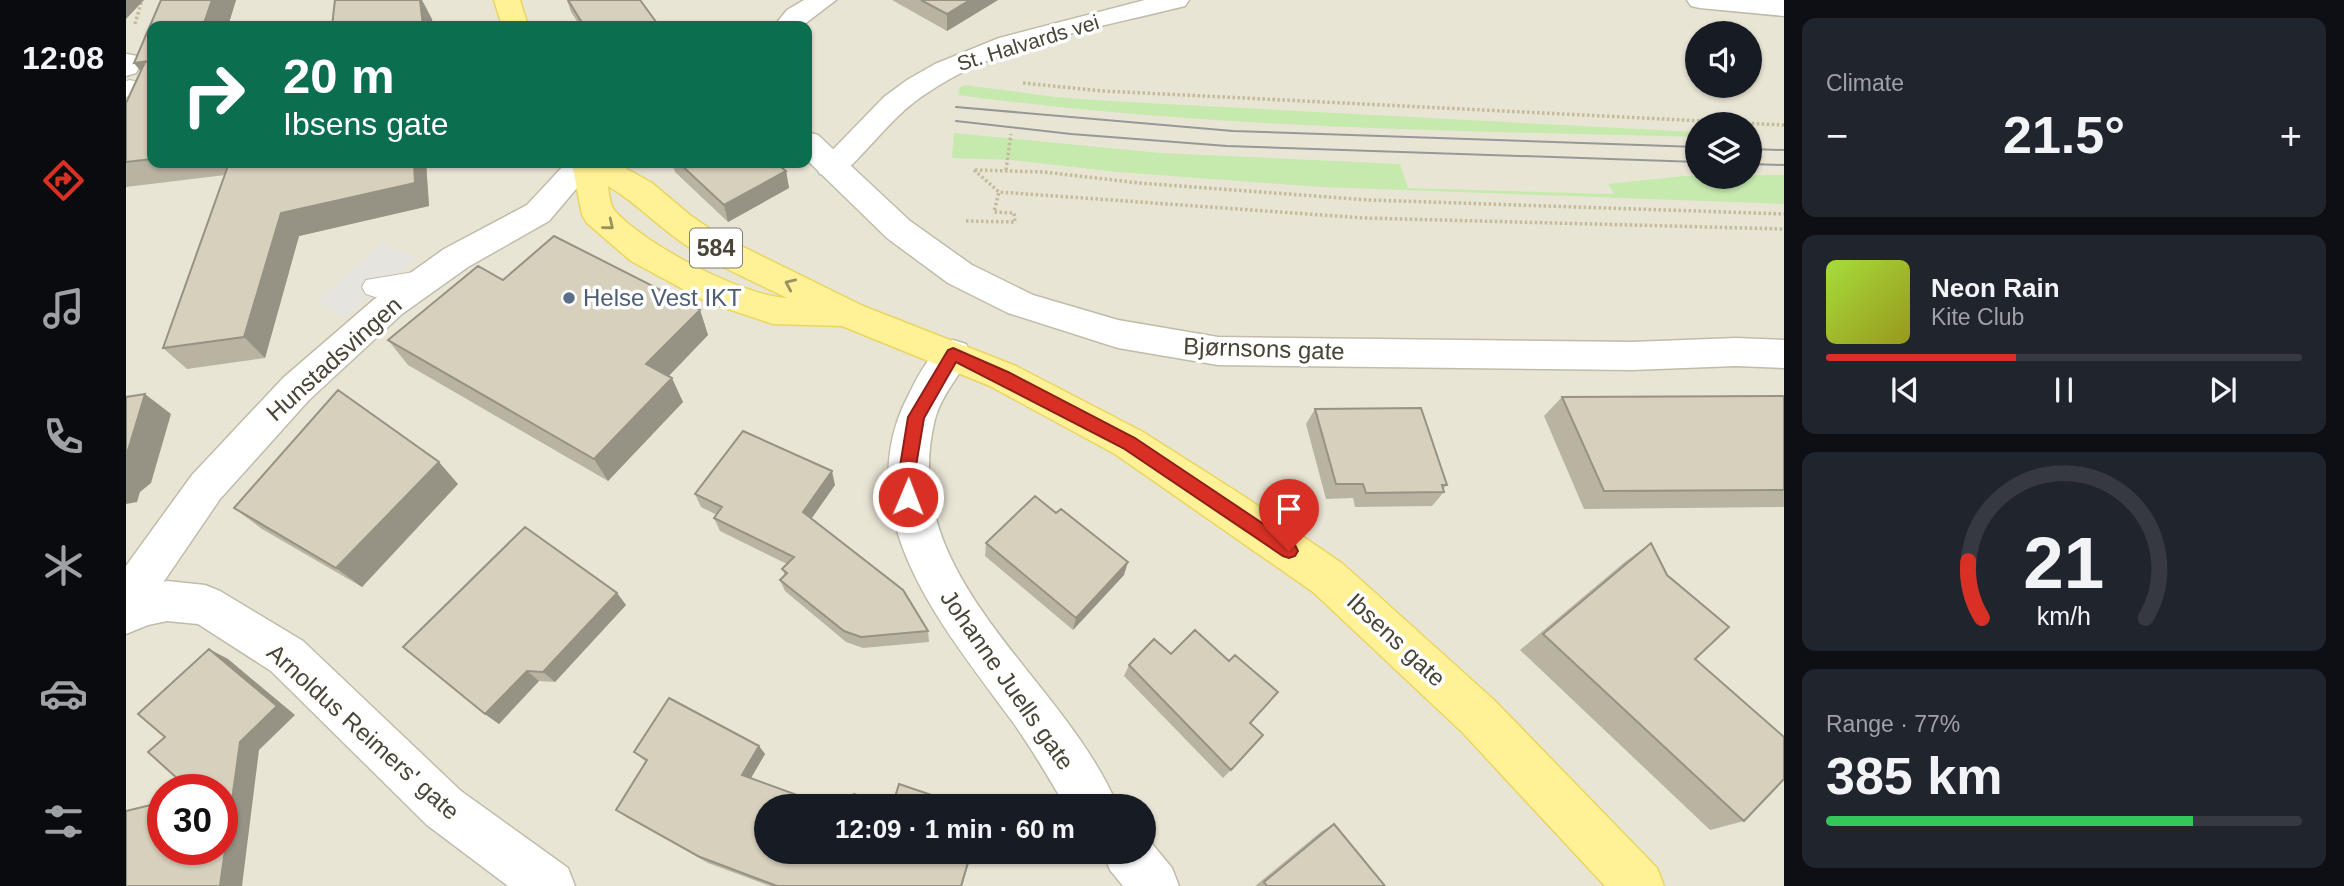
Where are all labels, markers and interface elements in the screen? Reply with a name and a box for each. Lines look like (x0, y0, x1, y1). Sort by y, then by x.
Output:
street label: St. Halvards vei (954, 10, 1102, 75)
map controls (1685, 21, 1762, 189)
button: sound (1685, 21, 1762, 98)
text: 12:08 (22, 40, 104, 76)
icon: right (168, 49, 259, 140)
text: 20 m (283, 49, 395, 103)
text: Climate (1826, 70, 1904, 96)
text: Ibsens gate (283, 106, 448, 142)
text: 21.5° (2003, 106, 2125, 164)
button: layers (1685, 112, 1762, 189)
text: − (1826, 115, 1848, 157)
text: + (2280, 115, 2302, 157)
icon: directions (39, 156, 88, 205)
one-way arrow (602, 216, 614, 229)
road number: 584 (690, 229, 742, 268)
text: Neon Rain (1931, 273, 2060, 303)
one-way arrow (785, 278, 798, 292)
icon: music (39, 284, 88, 333)
place label: Helse Vest IKT (583, 284, 742, 311)
marker: Helse Vest IKT (561, 290, 577, 306)
street label: Hunstadsvingen (261, 291, 407, 426)
text: Kite Club (1931, 304, 2024, 330)
street label: Bjørnsons gate (1183, 332, 1345, 365)
icon: previous (1886, 371, 1924, 409)
icon: pause (2045, 371, 2083, 409)
icon: next (2204, 371, 2242, 409)
icon: phone (39, 412, 88, 461)
position arrow (871, 460, 945, 534)
pin (1259, 479, 1319, 551)
icon: arrive (1270, 490, 1308, 528)
text: 21 (2024, 522, 2104, 603)
icon: climate (39, 541, 88, 590)
street label: Johanne Juells gate (935, 585, 1080, 775)
street label: Ibsens gate (1342, 587, 1451, 692)
text: km/h (2037, 601, 2091, 629)
street label: Arnoldus Reimers' gate (262, 638, 465, 825)
icon: car (39, 669, 88, 718)
text: Range · 77% (1826, 711, 1960, 737)
text: 385 km (1826, 747, 2002, 805)
speed limit sign: 30 (147, 774, 238, 865)
icon: filters (39, 797, 88, 846)
text: 12:09 · 1 min · 60 m (835, 814, 1075, 844)

